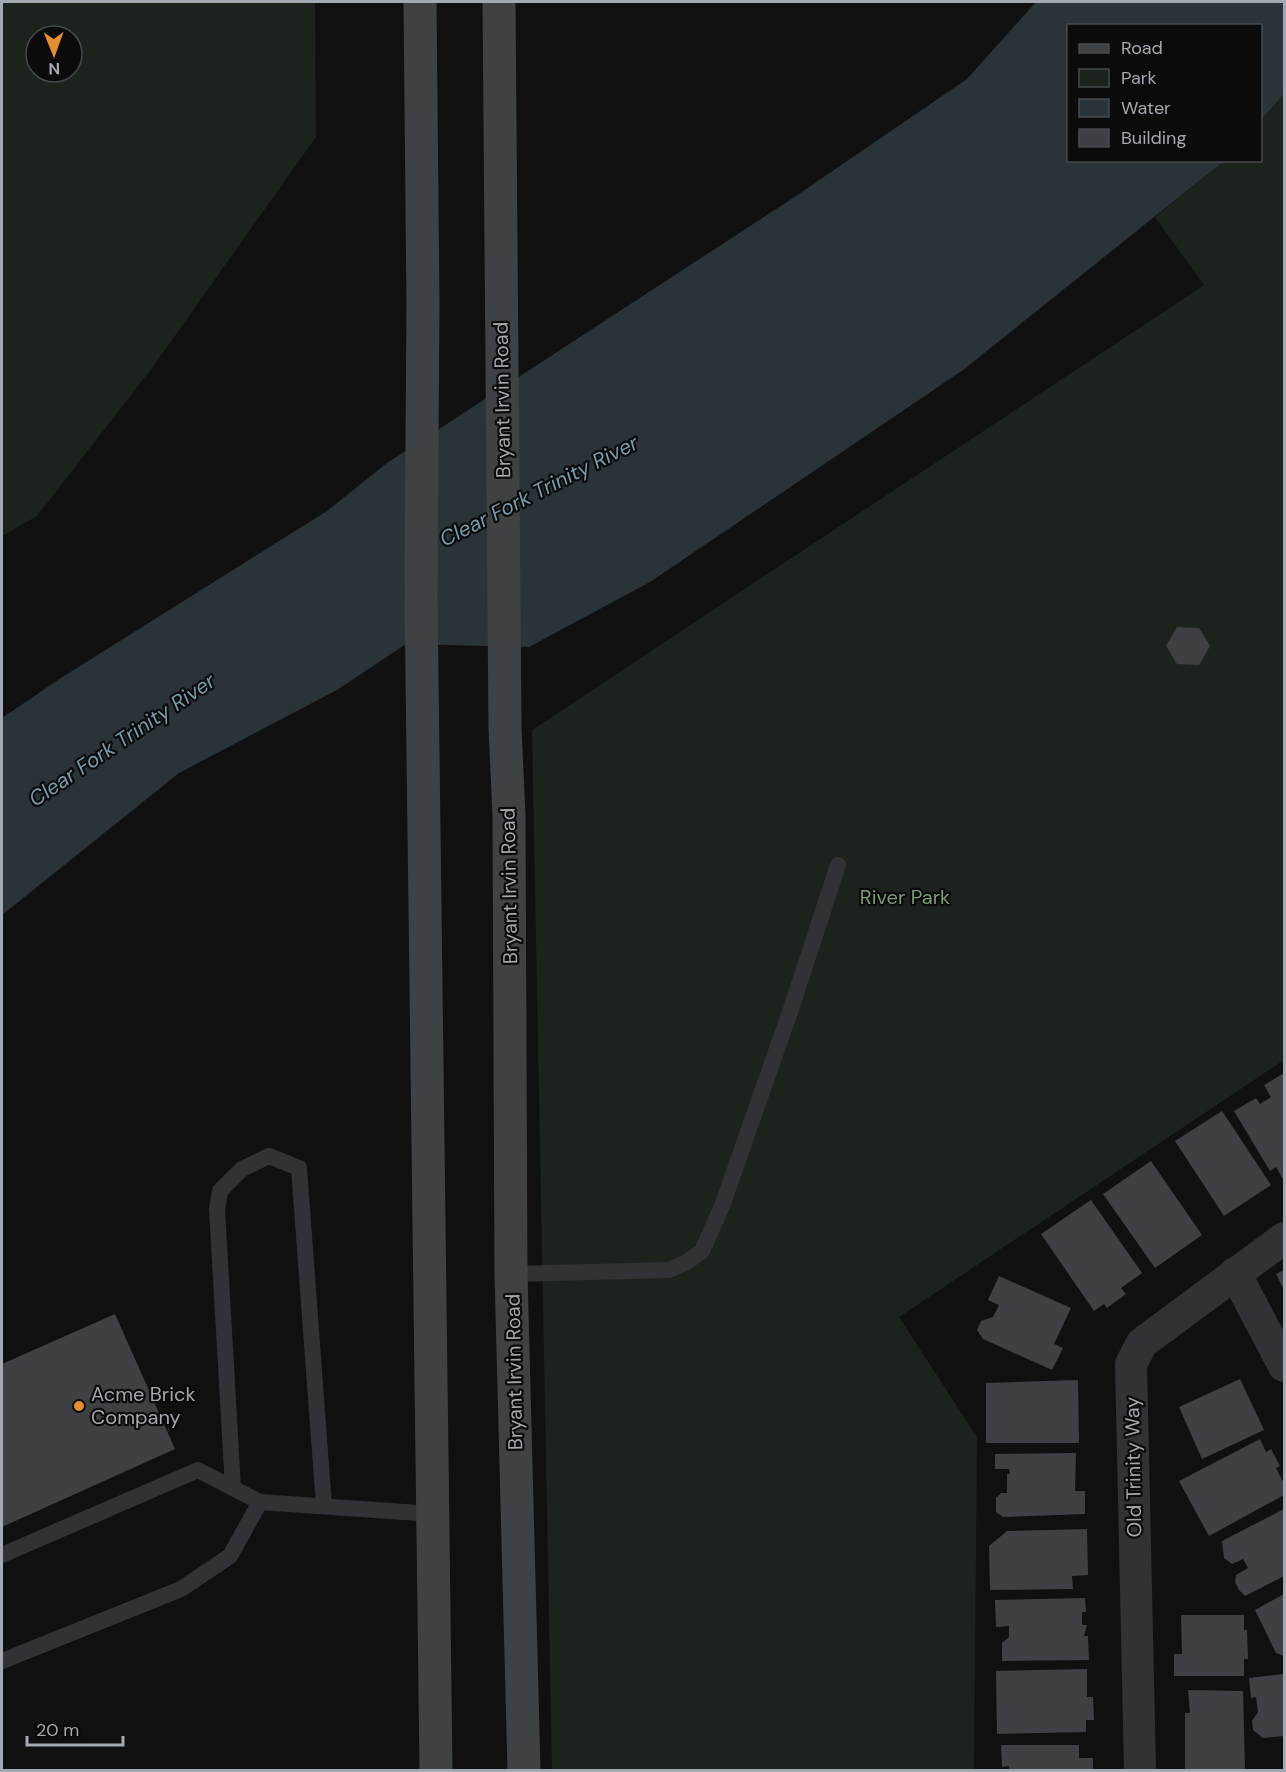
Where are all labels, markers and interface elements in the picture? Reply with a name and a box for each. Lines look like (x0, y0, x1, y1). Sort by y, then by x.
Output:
north arrow (24, 24, 84, 84)
legend (1067, 24, 1262, 162)
text: Road (1121, 36, 1163, 60)
text: N (48, 58, 60, 79)
text: Park (1121, 66, 1157, 90)
text: Water (1121, 96, 1171, 120)
text: Building (1121, 126, 1186, 150)
street label: Bryant Irvin Road (488, 322, 516, 478)
water label: Clear Fork Trinity River (435, 428, 644, 553)
water label: Clear Fork Trinity River (23, 666, 222, 813)
street label: Bryant Irvin Road (495, 808, 523, 964)
park label: River Park (860, 884, 950, 910)
street label: Bryant Irvin Road (500, 1294, 528, 1450)
place label: Acme Brick Company (91, 1381, 195, 1430)
street label: Old Trinity Way (1119, 1396, 1147, 1538)
marker: Acme Brick Company (72, 1399, 86, 1413)
scale bar (27, 1709, 123, 1747)
text: 20 m (36, 1718, 79, 1742)

